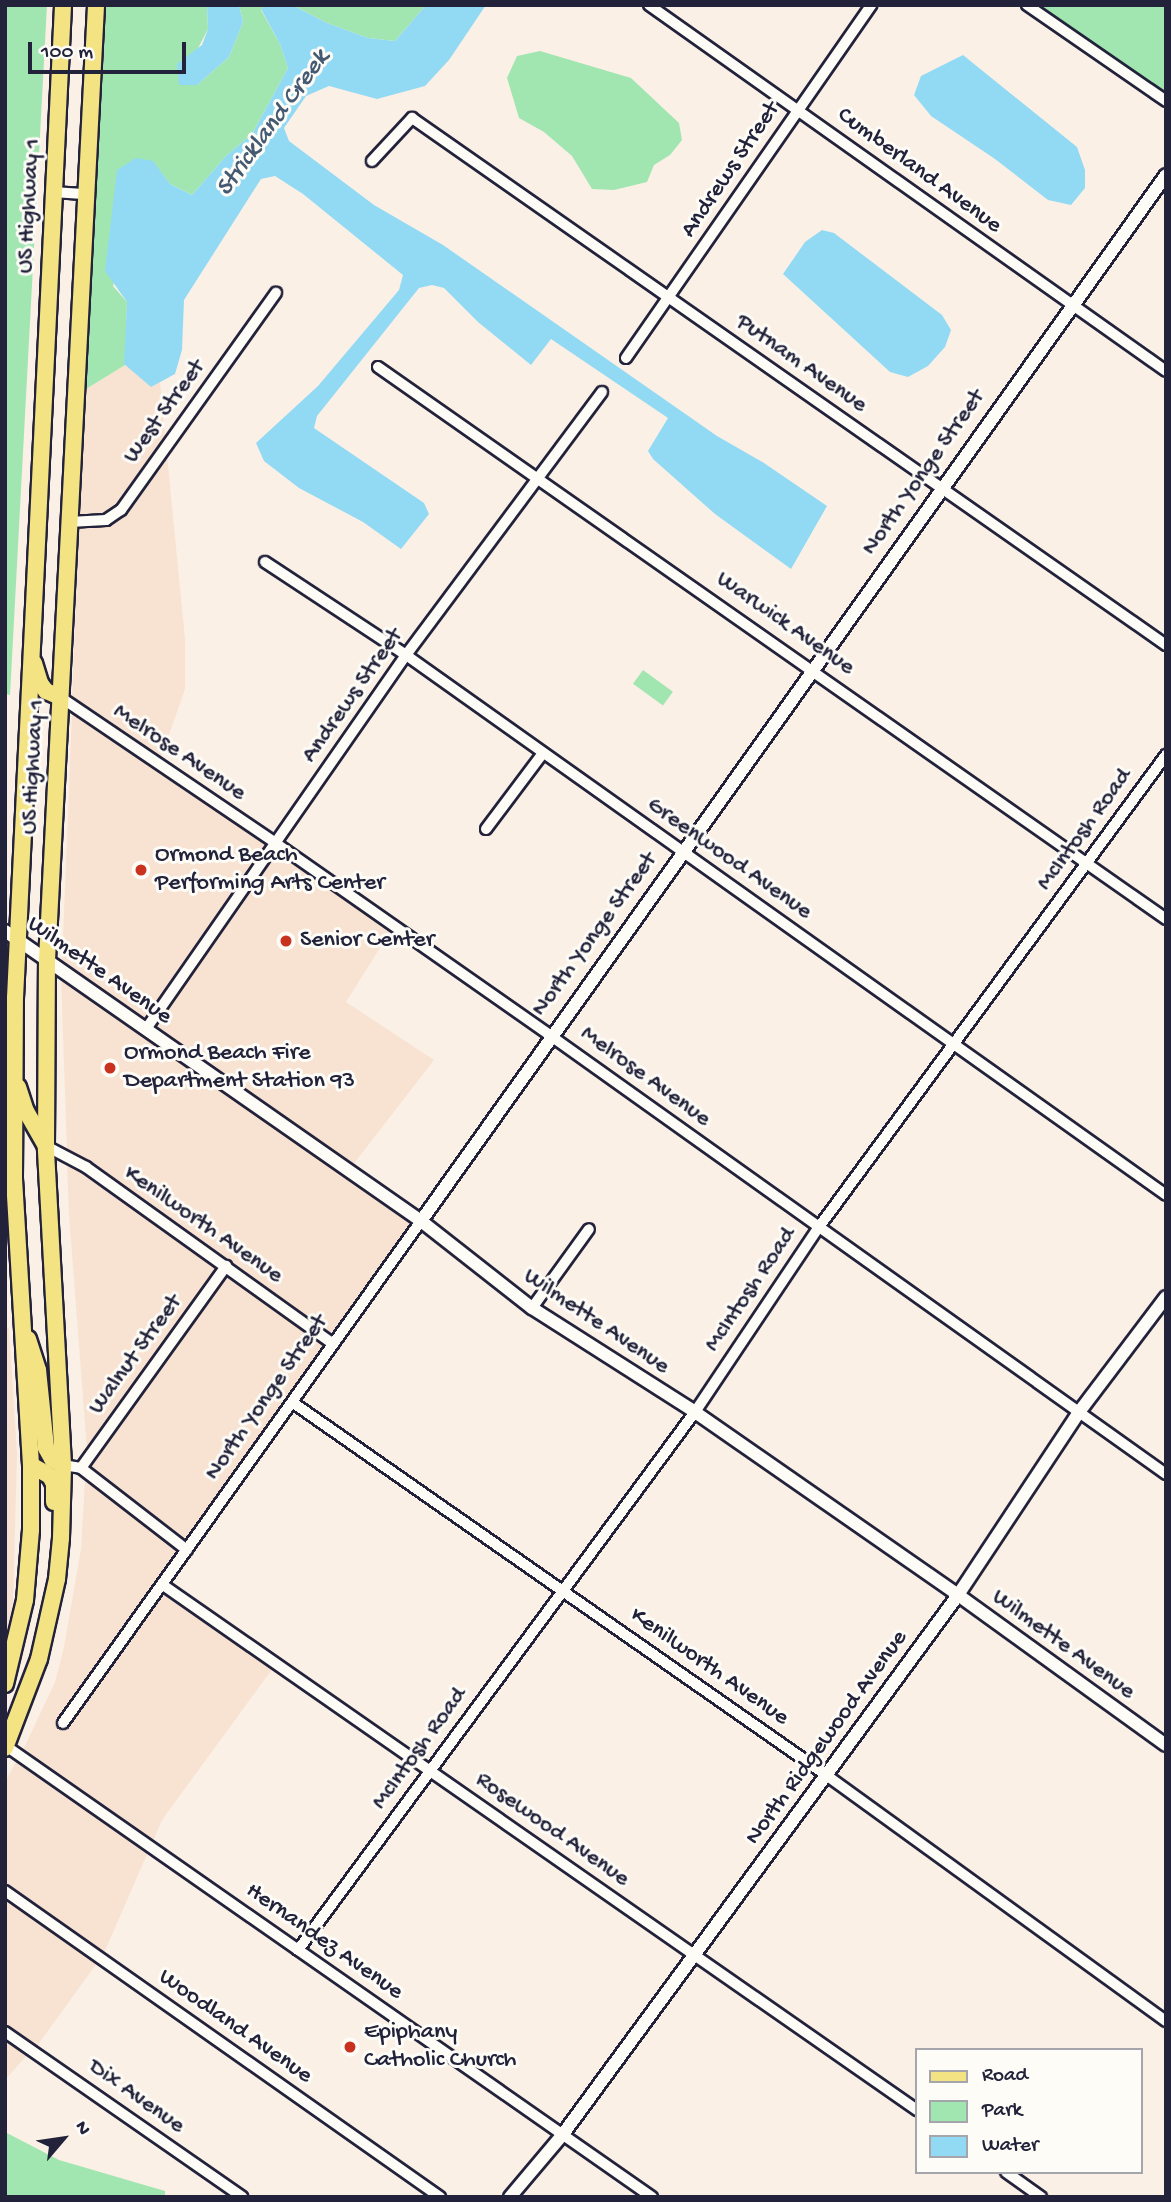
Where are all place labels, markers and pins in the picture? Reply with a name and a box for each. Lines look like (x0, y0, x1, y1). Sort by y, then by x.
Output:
place label: Ormond Beach Performing Arts Center (155, 842, 385, 898)
marker: Ormond Beach Performing Arts Center (133, 862, 149, 878)
place label: Senior Center (300, 927, 434, 955)
marker: Senior Center (278, 933, 294, 949)
place label: Ormond Beach Fire Department Station 93 (124, 1040, 355, 1096)
marker: Ormond Beach Fire Department Station 93 (102, 1060, 118, 1076)
place label: Epiphany Catholic Church (364, 2019, 517, 2075)
marker: Epiphany Catholic Church (342, 2039, 358, 2055)

